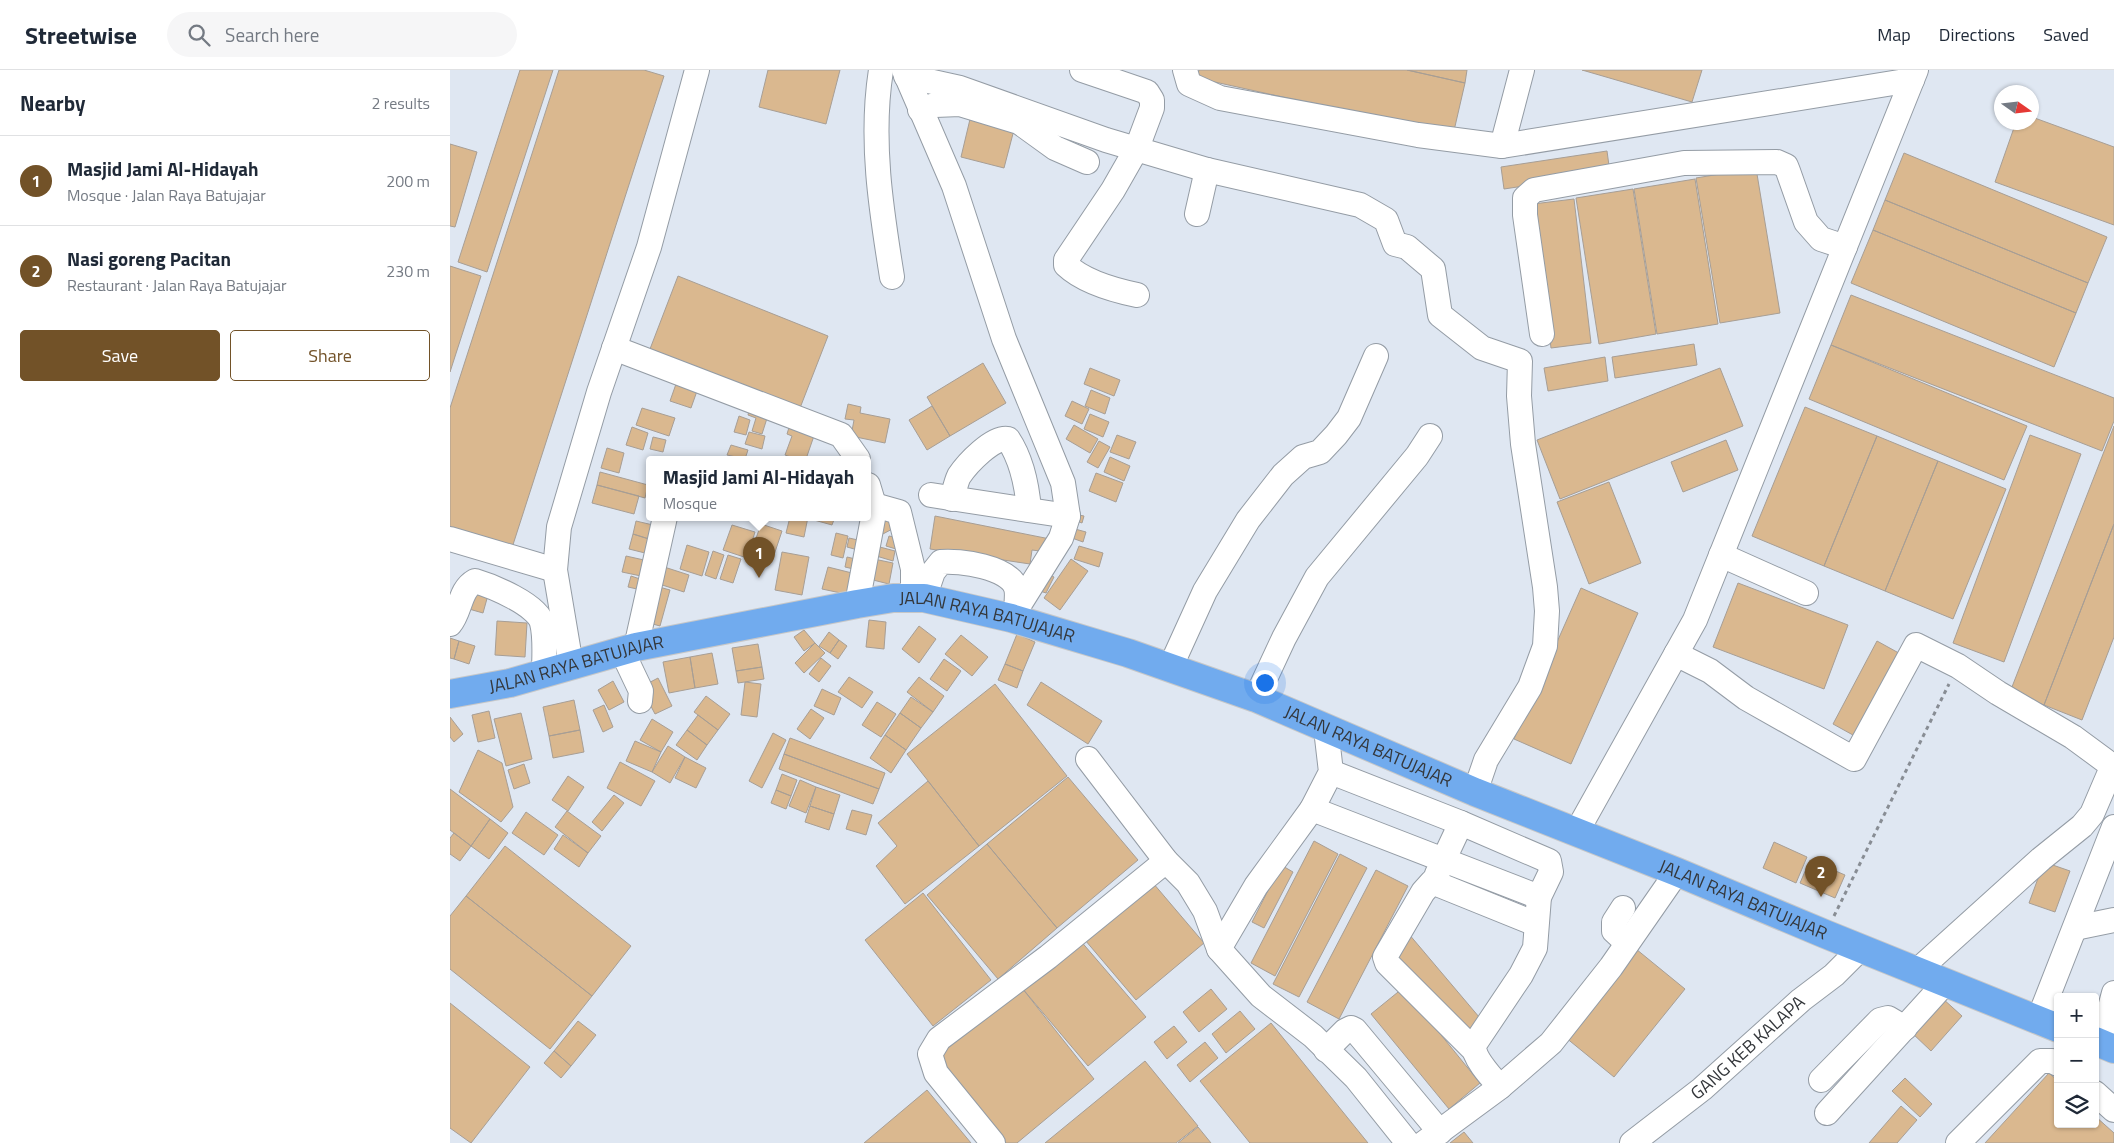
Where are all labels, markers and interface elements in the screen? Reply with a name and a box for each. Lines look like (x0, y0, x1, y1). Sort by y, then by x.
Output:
search box (167, 12, 517, 57)
text: Streetwise (25, 17, 137, 53)
text: Search here (225, 20, 319, 49)
icon: search (185, 21, 213, 49)
text: Map (1877, 21, 1911, 48)
text: Directions (1939, 21, 2015, 48)
text: Saved (2043, 21, 2089, 48)
north arrow (1994, 85, 2039, 130)
text: Nearby (20, 87, 85, 119)
text: 2 results (371, 91, 430, 115)
text: Masjid Jami Al-Hidayah (67, 154, 259, 183)
text: 1 (32, 169, 40, 193)
text: 200 m (386, 169, 430, 193)
text: Mosque · Jalan Raya Batujajar (67, 183, 266, 207)
text: Nasi goreng Pacitan (67, 244, 231, 273)
text: 2 (32, 259, 40, 283)
text: 230 m (386, 259, 430, 283)
text: Restaurant · Jalan Raya Batujajar (67, 273, 287, 297)
button: Save (20, 330, 220, 381)
button: Share (230, 330, 430, 381)
popup (646, 456, 871, 521)
text: Masjid Jami Al-Hidayah (663, 462, 854, 491)
text: Mosque (663, 491, 717, 515)
pin: 1 (743, 537, 775, 578)
street label: JALAN RAYA BATUJAJAR (899, 584, 1078, 649)
street label: JALAN RAYA BATUJAJAR (487, 628, 666, 700)
your location (1252, 670, 1278, 696)
street label: JALAN RAYA BATUJAJAR (1280, 698, 1457, 794)
street label: JALAN RAYA BATUJAJAR (1655, 852, 1832, 947)
pin: 2 (1805, 856, 1837, 897)
street label: GANG KEB KALAPA (1685, 989, 1811, 1106)
map controls (2054, 993, 2099, 1128)
button: + (2054, 993, 2099, 1038)
button: − (2054, 1038, 2099, 1083)
button: layers (2054, 1083, 2099, 1128)

